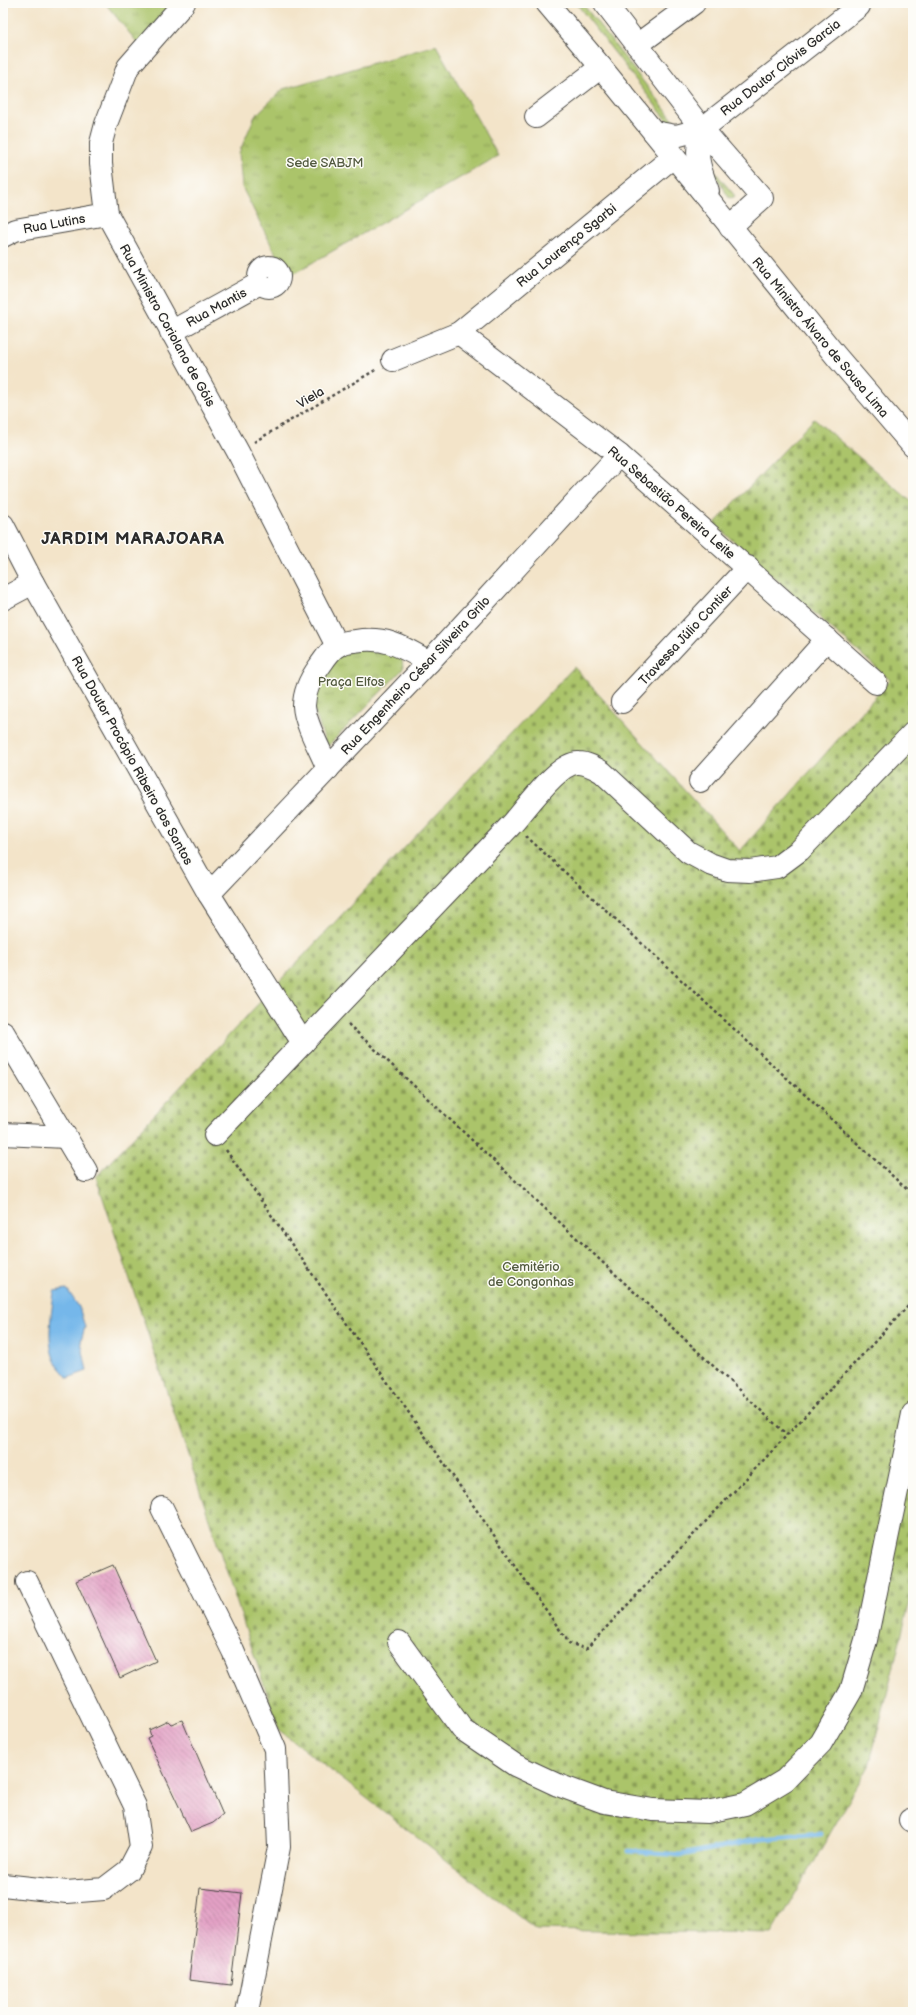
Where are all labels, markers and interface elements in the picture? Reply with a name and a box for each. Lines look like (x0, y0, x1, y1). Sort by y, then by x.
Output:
street label: Rua Doutor Clóvis Garcia (717, 16, 844, 120)
park label: Sede SABJM (287, 155, 363, 171)
street label: Rua Lourenço Sgarbi (514, 201, 620, 291)
street label: Rua Lutins (22, 211, 87, 237)
street label: Rua Ministro Coriolano de Góis (116, 241, 219, 410)
street label: Rua Ministro Álvaro de Sousa Lima (748, 254, 893, 421)
street label: Rua Mantis (183, 284, 250, 331)
street label: Viela (294, 384, 327, 412)
street label: Rua Sebastião Pereira Leite (604, 443, 739, 563)
district label: JARDIM MARAJOARA (41, 529, 225, 549)
street label: Travessa Júlio Contier (636, 582, 736, 689)
street label: Rua Engenheiro César Silveira Grilo (338, 593, 494, 758)
street label: Rua Doutor Procópio Ribeiro dos Santos (68, 653, 197, 868)
park label: Praça Elfos (318, 674, 385, 690)
park label: Cemitério de Congonhas (488, 1259, 574, 1290)

